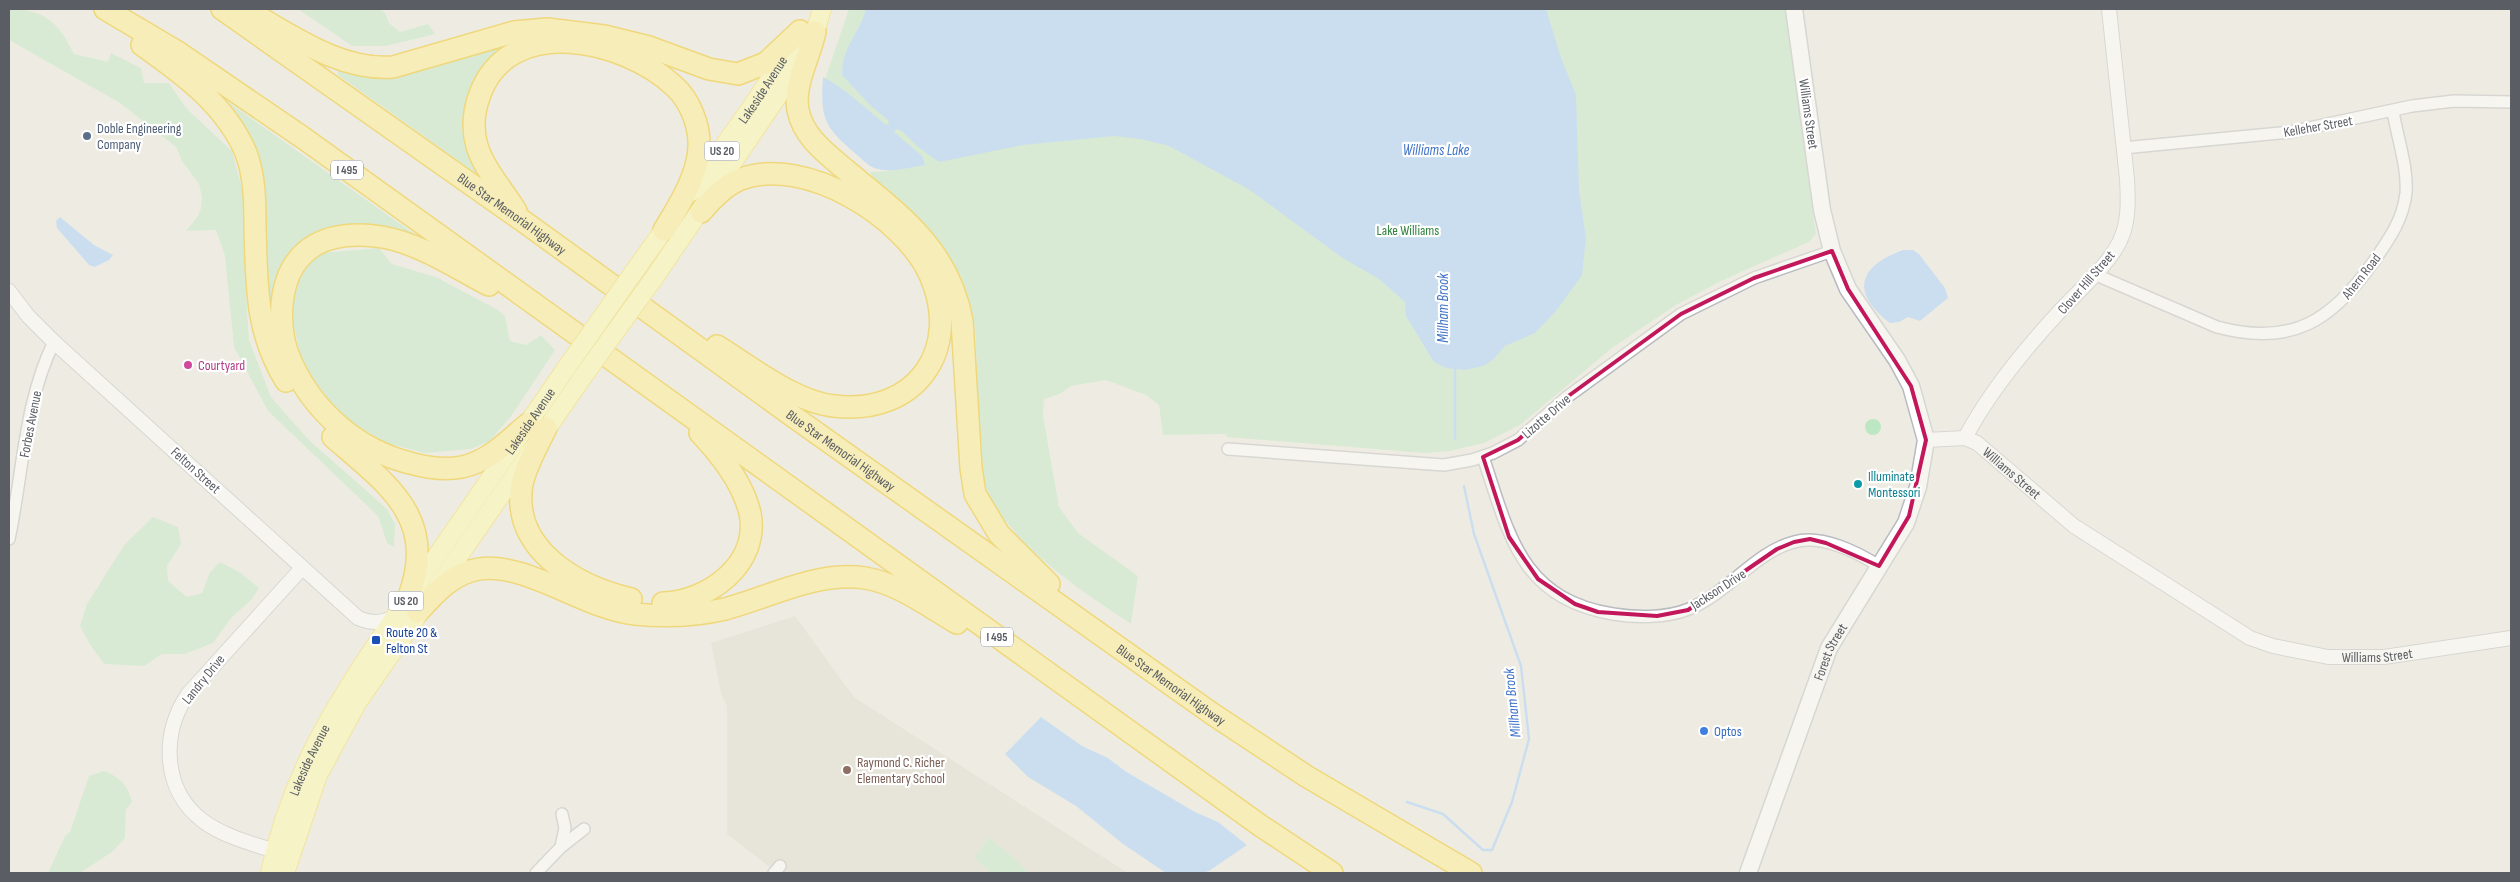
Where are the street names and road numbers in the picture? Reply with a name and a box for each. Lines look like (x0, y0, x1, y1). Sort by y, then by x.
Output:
street label: Lakeside Avenue (735, 53, 791, 127)
street label: Williams Street (1795, 78, 1822, 150)
street label: Kelleher Street (2282, 112, 2354, 141)
road number: US 20 (704, 142, 740, 160)
road number: I 495 (331, 160, 363, 180)
street label: Blue Star Memorial Highway (454, 170, 570, 259)
street label: Clover Hill Street (2054, 247, 2119, 318)
street label: Ahern Road (2338, 250, 2385, 303)
street label: Lakeside Avenue (502, 385, 559, 458)
street label: Forbes Avenue (16, 389, 45, 459)
street label: Lizotte Drive (1518, 391, 1574, 442)
street label: Blue Star Memorial Highway (783, 406, 899, 495)
street label: Felton Street (167, 444, 224, 497)
street label: Williams Street (1979, 444, 2044, 503)
street label: Jackson Drive (1687, 565, 1749, 614)
road number: US 20 (388, 592, 424, 610)
street label: Forest Street (1810, 620, 1851, 683)
road number: I 495 (981, 628, 1013, 646)
street label: Blue Star Memorial Highway (1113, 641, 1229, 730)
street label: Williams Street (2342, 645, 2414, 666)
street label: Landry Drive (178, 651, 228, 707)
street label: Lakeside Avenue (286, 721, 334, 798)

